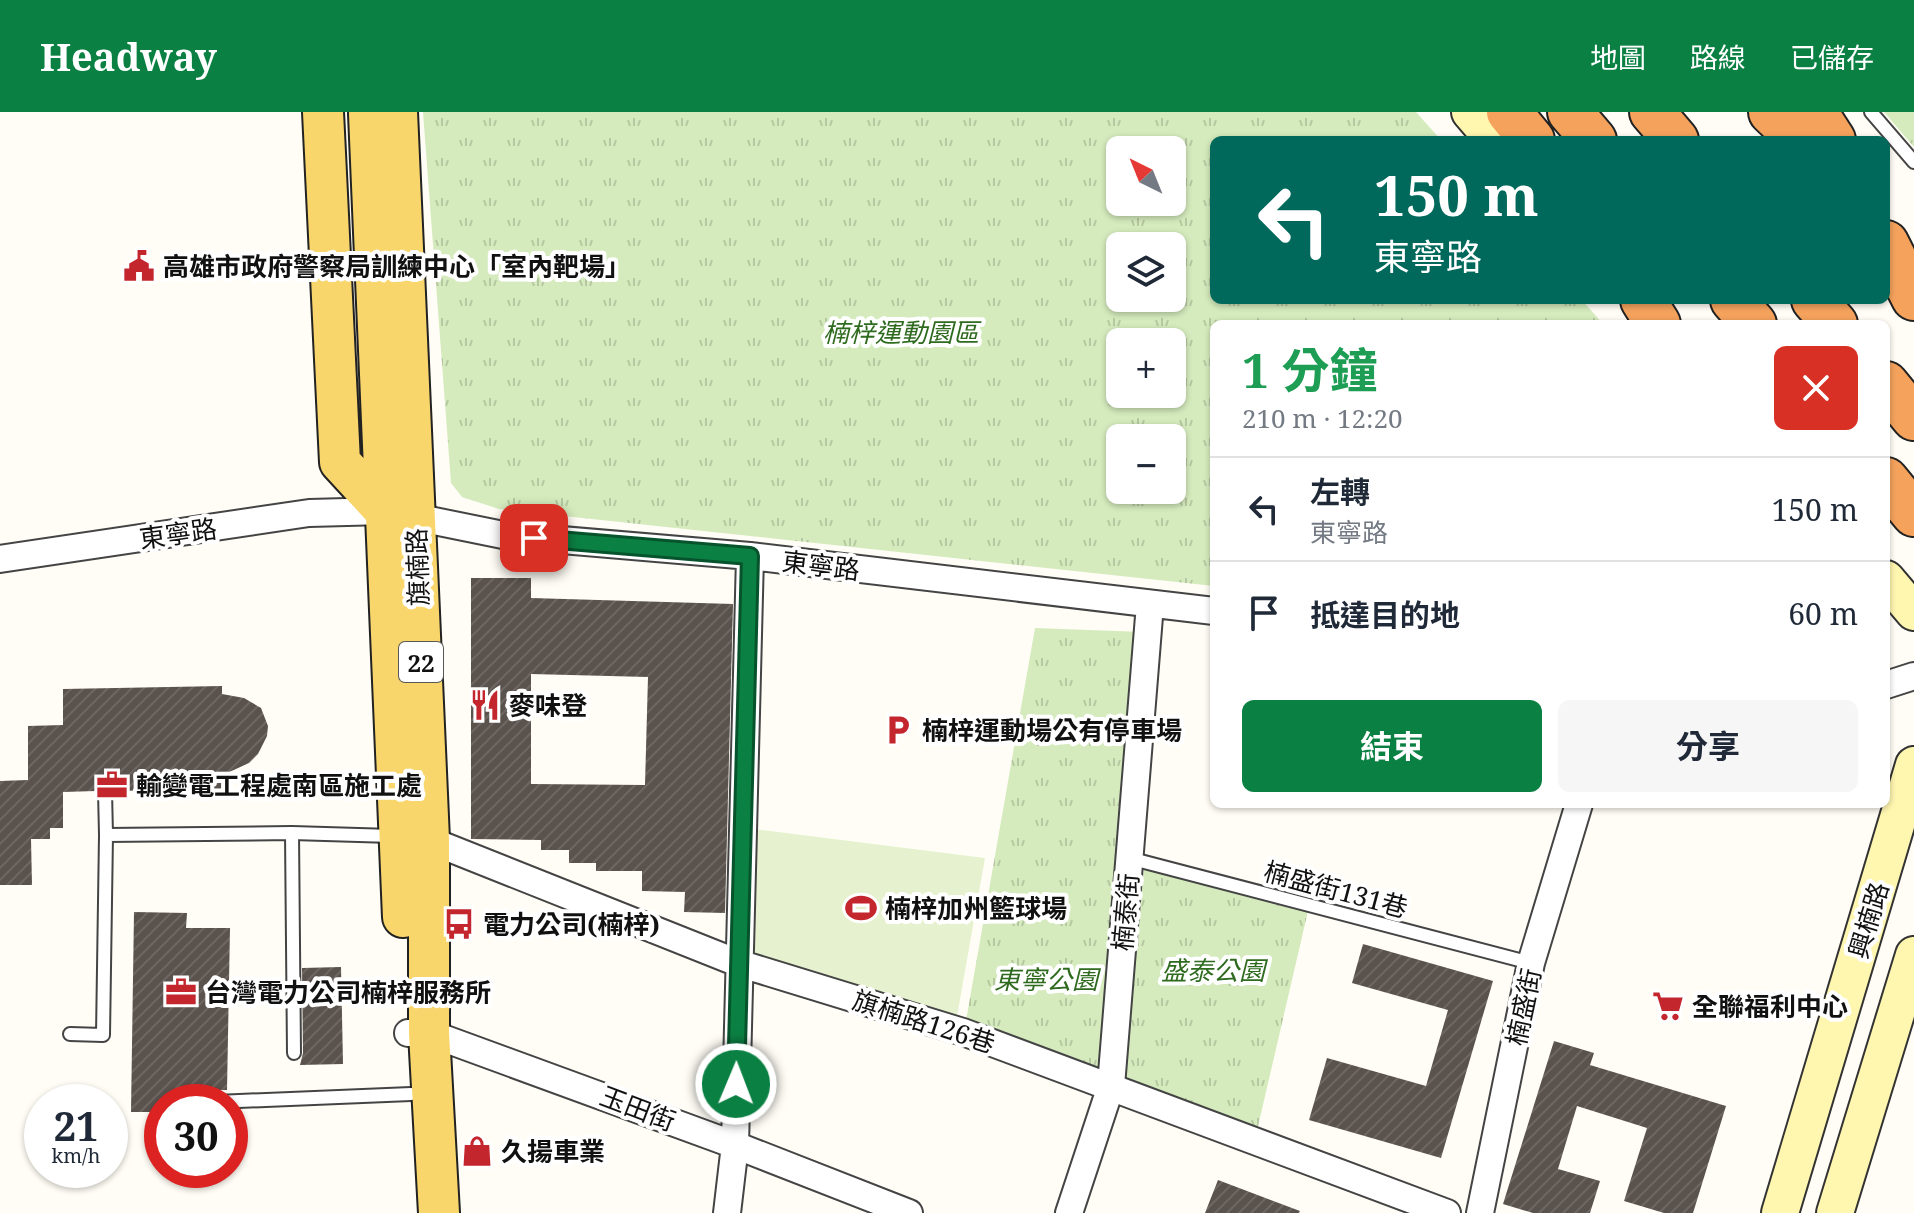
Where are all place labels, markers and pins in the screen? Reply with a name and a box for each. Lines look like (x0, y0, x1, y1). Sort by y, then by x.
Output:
place label: 高雄市政府警察局訓練中心「室內靶場」 (163, 248, 631, 284)
public building icon: 高雄市政府警察局訓練中心「室內靶場」 (122, 249, 156, 283)
pin (500, 504, 568, 572)
place label: 麥味登 (509, 687, 587, 723)
restaurant icon: 麥味登 (468, 688, 502, 722)
place label: 楠梓運動場公有停車場 (922, 712, 1182, 748)
parking icon: 楠梓運動場公有停車場 (881, 713, 915, 747)
place label: 輸變電工程處南區施工處 (136, 767, 422, 803)
office icon: 輸變電工程處南區施工處 (95, 768, 129, 802)
place label: 楠梓加州籃球場 (885, 890, 1067, 926)
sports icon: 楠梓加州籃球場 (844, 891, 878, 925)
place label: 電力公司(楠梓) (483, 906, 660, 942)
bus stop icon: 電力公司(楠梓) (442, 907, 476, 941)
place label: 台灣電力公司楠梓服務所 (205, 974, 491, 1010)
office icon: 台灣電力公司楠梓服務所 (164, 975, 198, 1009)
place label: 全聯福利中心 (1692, 988, 1848, 1024)
supermarket icon: 全聯福利中心 (1651, 989, 1685, 1023)
place label: 久揚車業 (501, 1133, 605, 1169)
shop icon: 久揚車業 (460, 1134, 494, 1168)

